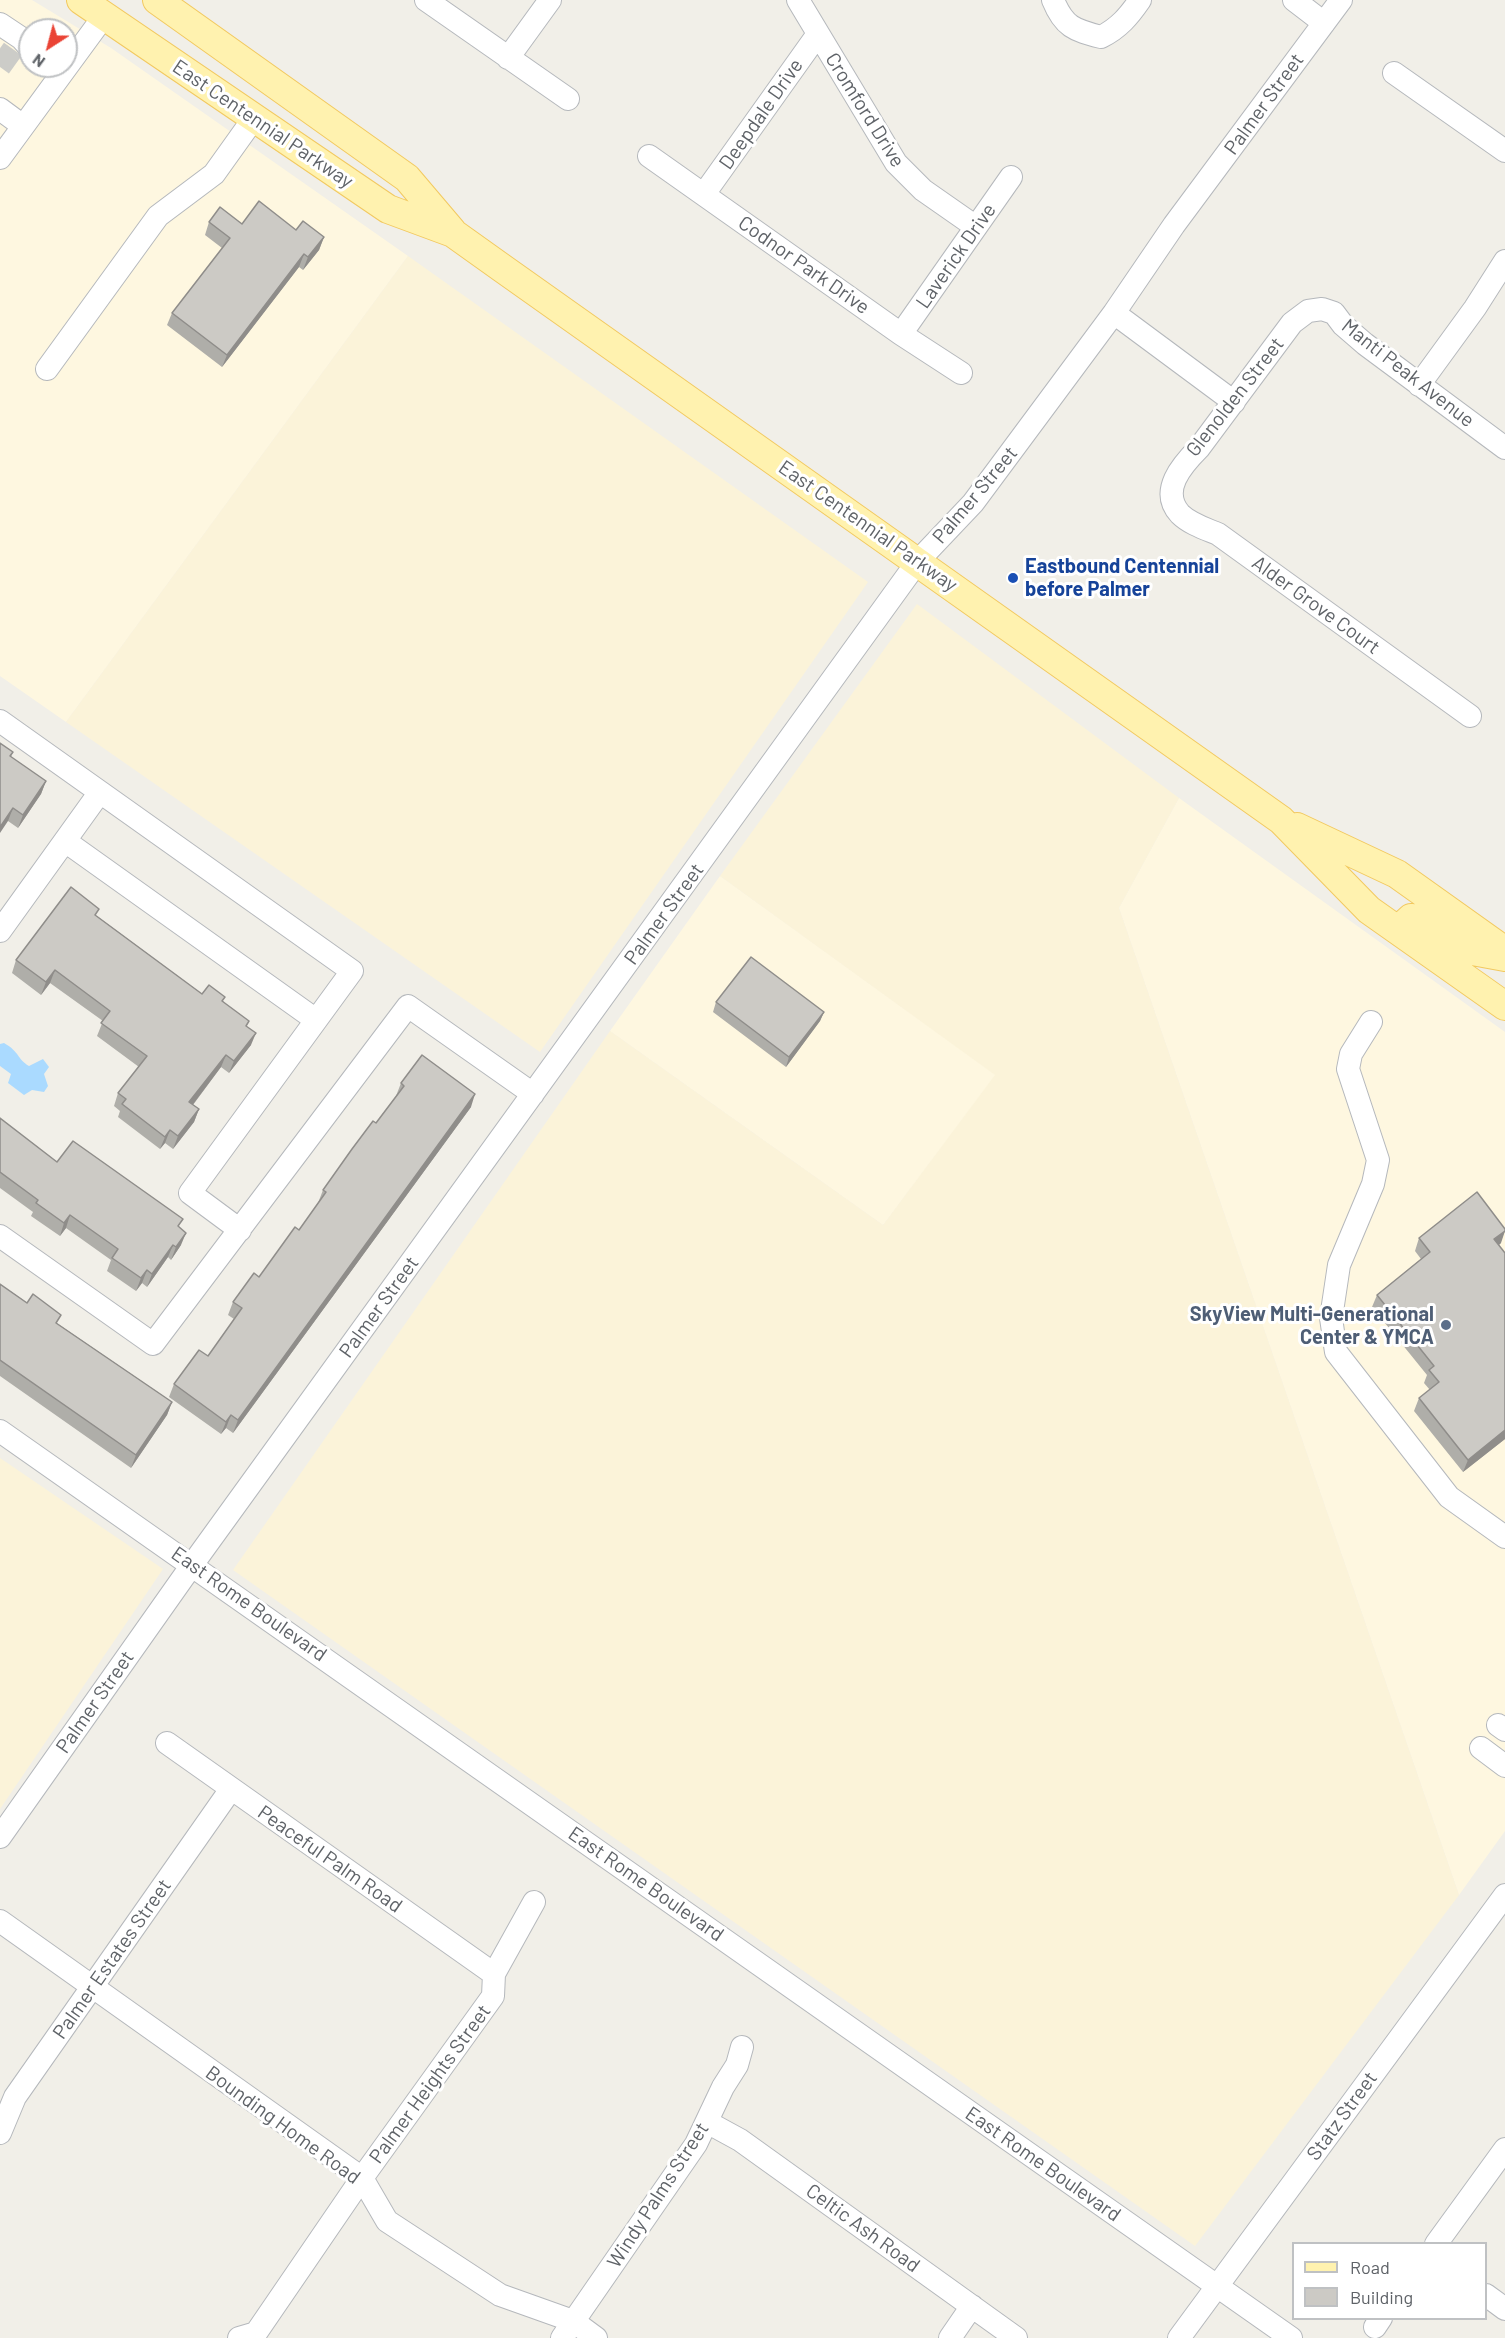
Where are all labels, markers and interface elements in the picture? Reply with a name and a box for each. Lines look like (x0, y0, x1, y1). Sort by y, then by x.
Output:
north arrow (18, 18, 78, 78)
street label: Cromford Drive (820, 48, 910, 172)
street label: Palmer Street (1219, 49, 1309, 159)
text: N (28, 51, 48, 72)
street label: Deepdale Drive (714, 54, 808, 174)
street label: East Centennial Parkway (168, 55, 358, 193)
street label: Laverick Drive (911, 199, 1001, 313)
street label: Codnor Park Drive (734, 211, 874, 319)
street label: Manti Peak Avenue (1337, 314, 1479, 432)
street label: Glenolden Street (1181, 333, 1289, 461)
street label: Palmer Street (927, 442, 1023, 548)
street label: East Centennial Parkway (774, 455, 962, 597)
street label: Alder Grove Court (1247, 551, 1385, 659)
place label: Eastbound Centennial before Palmer (1025, 554, 1219, 601)
marker: Eastbound Centennial before Palmer (1006, 571, 1020, 585)
street label: Palmer Street (619, 859, 709, 969)
street label: Palmer Street (334, 1252, 424, 1362)
place label: SkyView Multi-Generational Center & YMCA (1190, 1302, 1434, 1349)
marker: SkyView Multi-Generational Center & YMCA (1439, 1318, 1453, 1332)
street label: East Rome Boulevard (167, 1541, 331, 1667)
street label: Palmer Street (51, 1646, 139, 1758)
street label: Peaceful Palm Road (253, 1800, 407, 1918)
street label: East Rome Boulevard (564, 1821, 728, 1947)
street label: Palmer Estates Street (48, 1874, 176, 2044)
street label: Palmer Heights Street (364, 2000, 496, 2168)
street label: Bounding Home Road (201, 2061, 365, 2189)
street label: Statz Street (1302, 2067, 1382, 2165)
street label: East Rome Boulevard (961, 2101, 1125, 2227)
street label: Windy Palms Street (602, 2118, 714, 2272)
street label: Celtic Ash Road (801, 2179, 925, 2277)
legend (1292, 2242, 1487, 2320)
text: Road (1350, 2256, 1390, 2278)
text: Building (1350, 2286, 1413, 2308)

